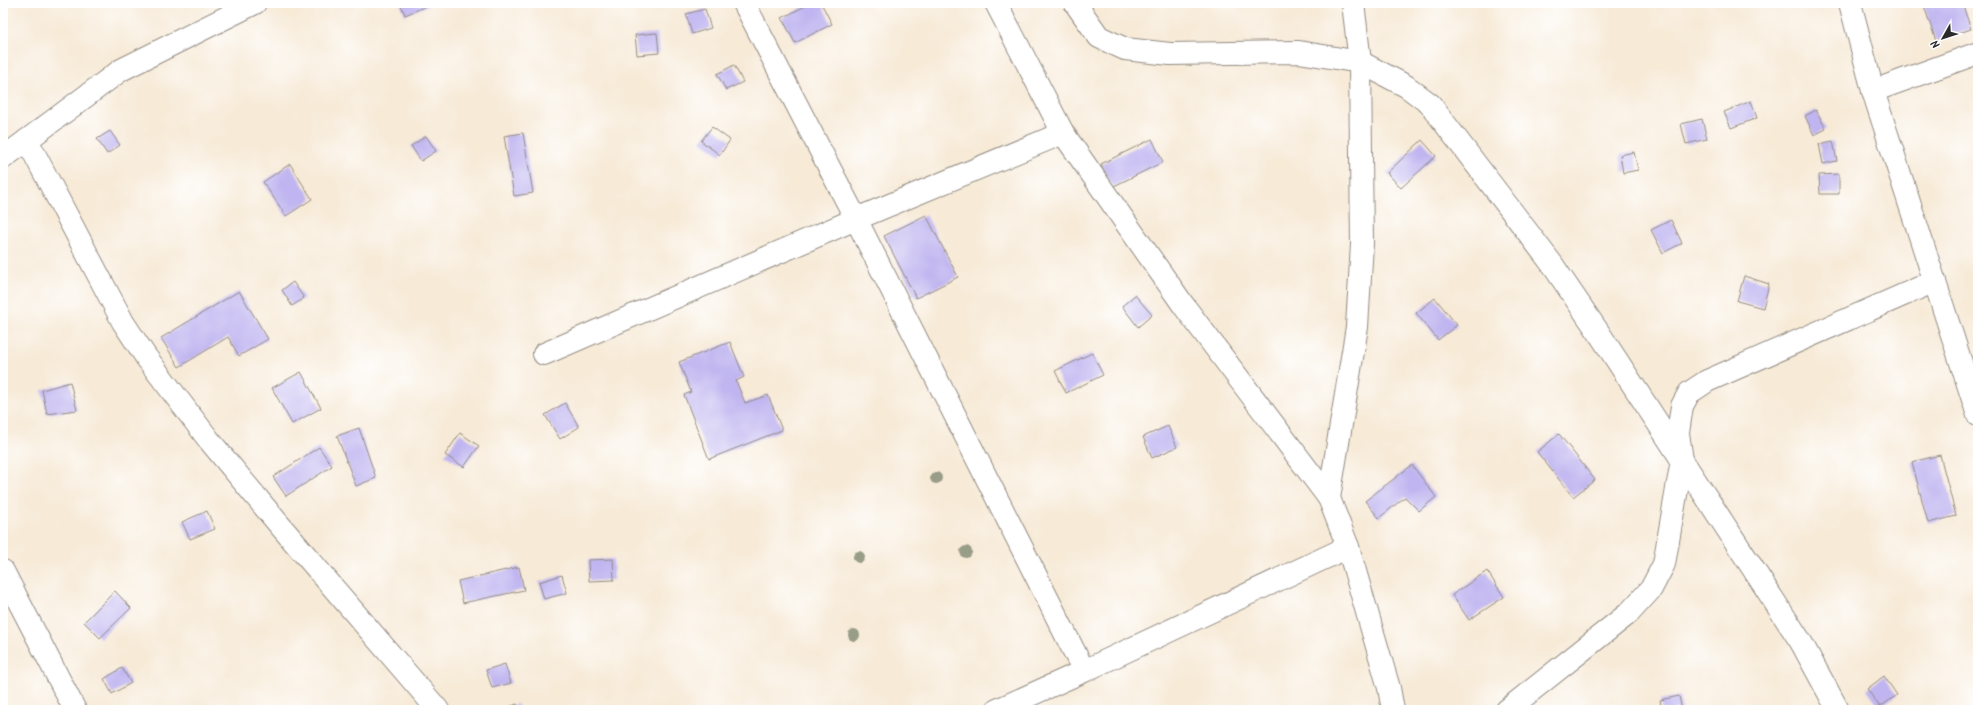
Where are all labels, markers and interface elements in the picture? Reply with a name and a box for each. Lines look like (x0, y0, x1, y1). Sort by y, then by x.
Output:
north arrow (1923, 18, 1963, 58)
text: N (1927, 35, 1945, 52)

